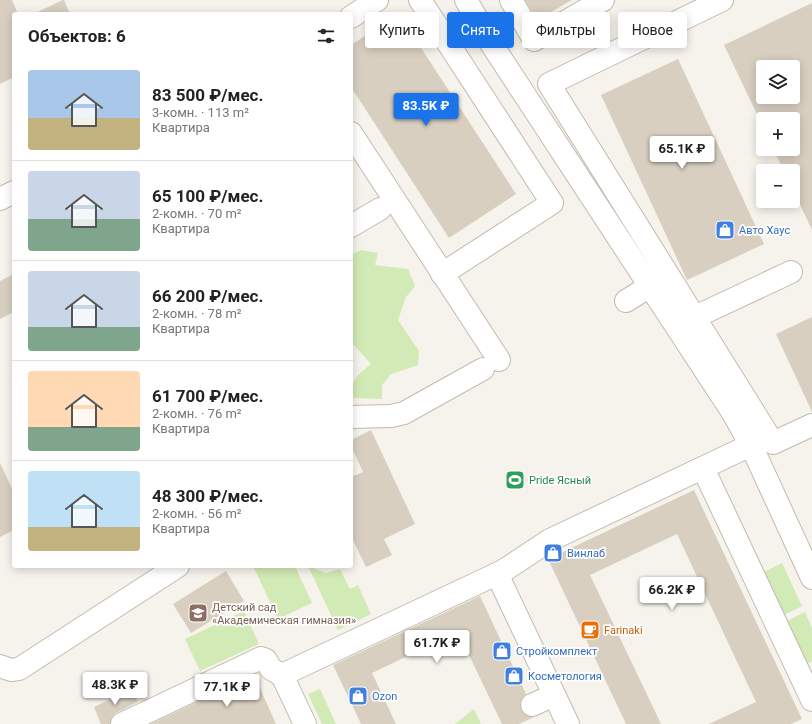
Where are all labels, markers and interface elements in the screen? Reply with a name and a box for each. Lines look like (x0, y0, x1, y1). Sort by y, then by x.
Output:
chip: Купить (365, 12, 439, 48)
chip: Снять (447, 12, 514, 48)
chip: Фильтры (522, 12, 610, 48)
chip: Новое (618, 12, 687, 48)
icon: filters (315, 25, 337, 47)
text: Объектов: 6 (28, 26, 126, 46)
map controls (756, 60, 800, 208)
button: layers (756, 60, 800, 104)
text: 83 500 ₽/мес. (152, 85, 263, 105)
icon: home (60, 86, 108, 134)
pin: 83.5K ₽ (389, 93, 463, 127)
text: 83.5K ₽ (403, 98, 449, 113)
text: 3-комн. · 113 m² (152, 105, 249, 120)
button: + (756, 112, 800, 156)
text: Квартира (152, 120, 210, 135)
pin: 65.1K ₽ (645, 136, 719, 170)
text: 65.1K ₽ (659, 141, 705, 156)
button: − (756, 164, 800, 208)
text: 65 100 ₽/мес. (152, 186, 263, 206)
icon: home (60, 187, 108, 235)
text: 2-комн. · 70 m² (152, 206, 242, 221)
shop icon: Авто Хаус (714, 219, 736, 241)
text: Квартира (152, 221, 210, 236)
place label: Авто Хаус (739, 224, 790, 237)
text: 66 200 ₽/мес. (152, 286, 263, 306)
icon: home (60, 287, 108, 335)
text: 2-комн. · 78 m² (152, 306, 242, 321)
text: Квартира (152, 321, 210, 336)
text: 61 700 ₽/мес. (152, 386, 263, 406)
icon: home (60, 387, 108, 435)
text: 2-комн. · 76 m² (152, 406, 242, 421)
text: Квартира (152, 421, 210, 436)
sports icon: Pride Ясный (504, 469, 526, 491)
place label: Pride Ясный (529, 474, 591, 487)
text: 48 300 ₽/мес. (152, 486, 263, 506)
icon: home (60, 487, 108, 535)
text: 2-комн. · 56 m² (152, 506, 242, 521)
text: Квартира (152, 521, 210, 536)
shop icon: Винлаб (542, 542, 564, 564)
place label: Винлаб (567, 547, 605, 560)
pin: 66.2K ₽ (635, 577, 709, 611)
text: 66.2K ₽ (649, 582, 695, 597)
place label: Детский сад «Академическая гимназия» (212, 601, 356, 627)
school or university icon: Детский сад «Академическая гимназия» (187, 602, 209, 624)
cafe icon: Farinaki (579, 619, 601, 641)
place label: Farinaki (604, 624, 643, 637)
pin: 61.7K ₽ (400, 630, 474, 664)
text: 61.7K ₽ (414, 635, 460, 650)
shop icon: Стройкомплект (491, 640, 513, 662)
place label: Стройкомплект (516, 645, 598, 658)
shop icon: Косметология (503, 665, 525, 687)
place label: Косметология (528, 670, 602, 683)
pin: 48.3K ₽ (78, 672, 152, 706)
pin: 77.1K ₽ (190, 674, 264, 708)
text: 48.3K ₽ (92, 677, 138, 692)
text: 77.1K ₽ (204, 679, 250, 694)
shop icon: Ozon (347, 685, 369, 707)
place label: Ozon (372, 690, 397, 703)

